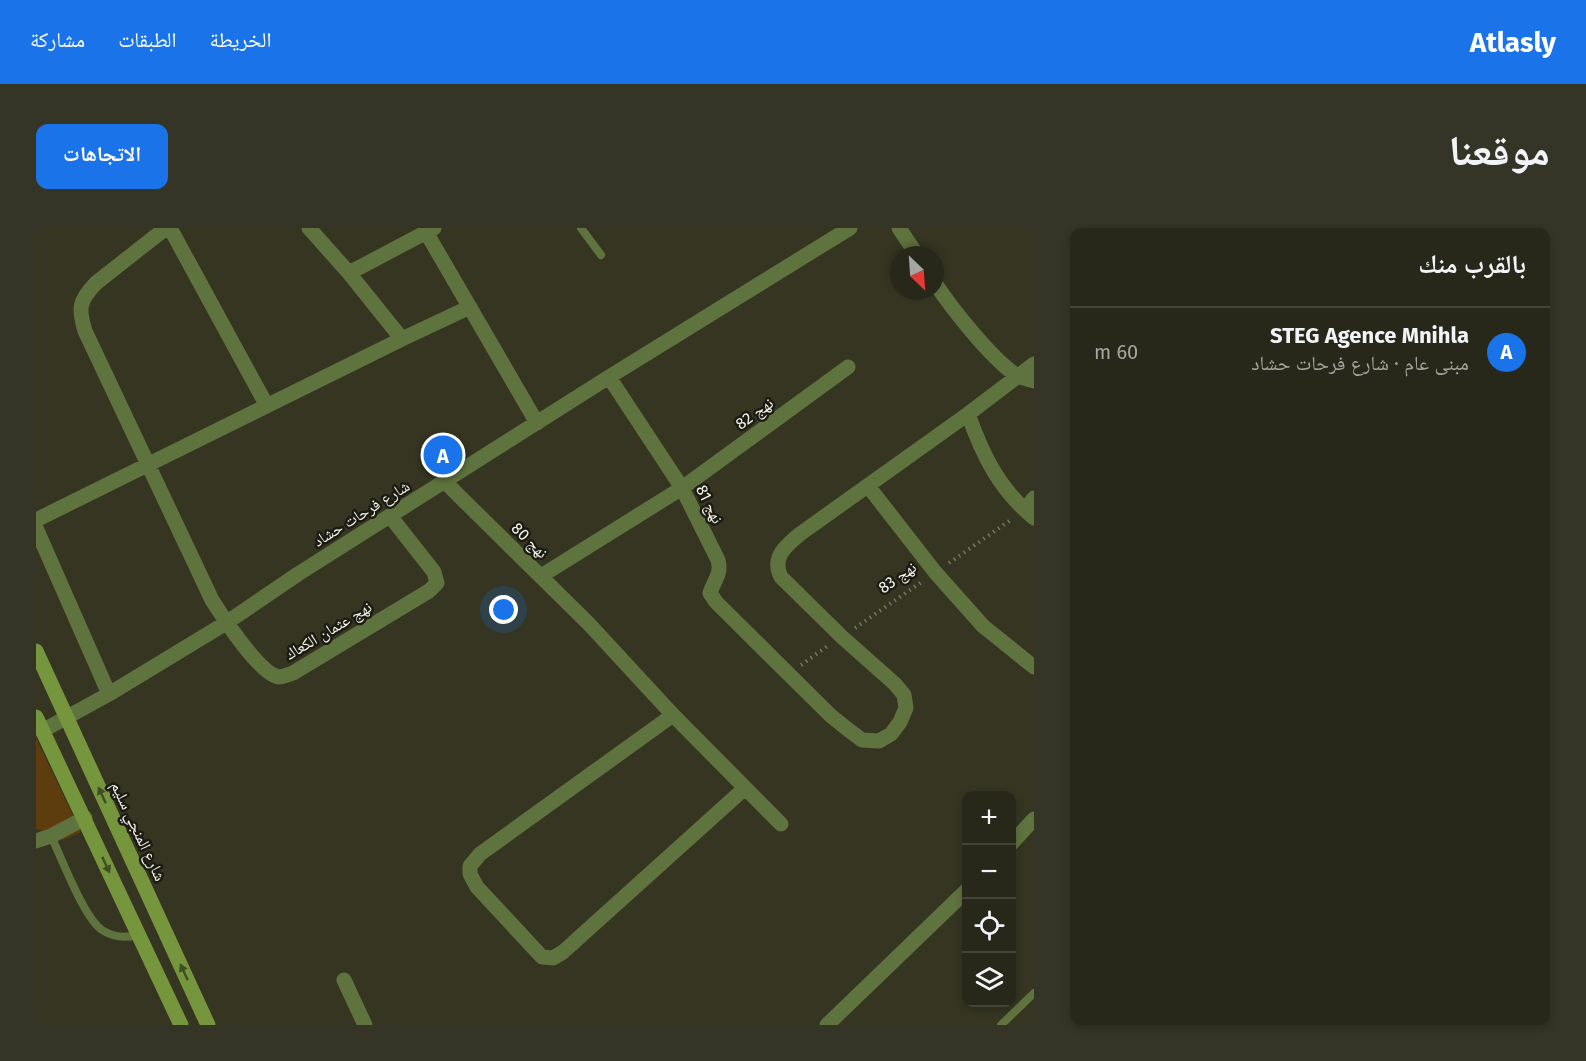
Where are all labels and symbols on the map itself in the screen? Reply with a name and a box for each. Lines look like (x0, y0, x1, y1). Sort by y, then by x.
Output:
north arrow (890, 246, 944, 300)
street label: نهج 82 (732, 393, 777, 434)
pin: A (424, 432, 462, 478)
street label: شارع فرحات حشاد (310, 476, 414, 552)
street label: نهج 81 (691, 482, 727, 527)
street label: نهج 80 (507, 519, 552, 563)
street label: نهج 83 (875, 558, 921, 598)
your location (489, 595, 518, 624)
street label: نهج عثمان الكعاك (282, 597, 376, 665)
street label: شارع المنجي سليم (104, 778, 170, 885)
one-way arrow (98, 786, 107, 803)
one-way arrow (101, 856, 111, 874)
one-way arrow (179, 963, 188, 980)

